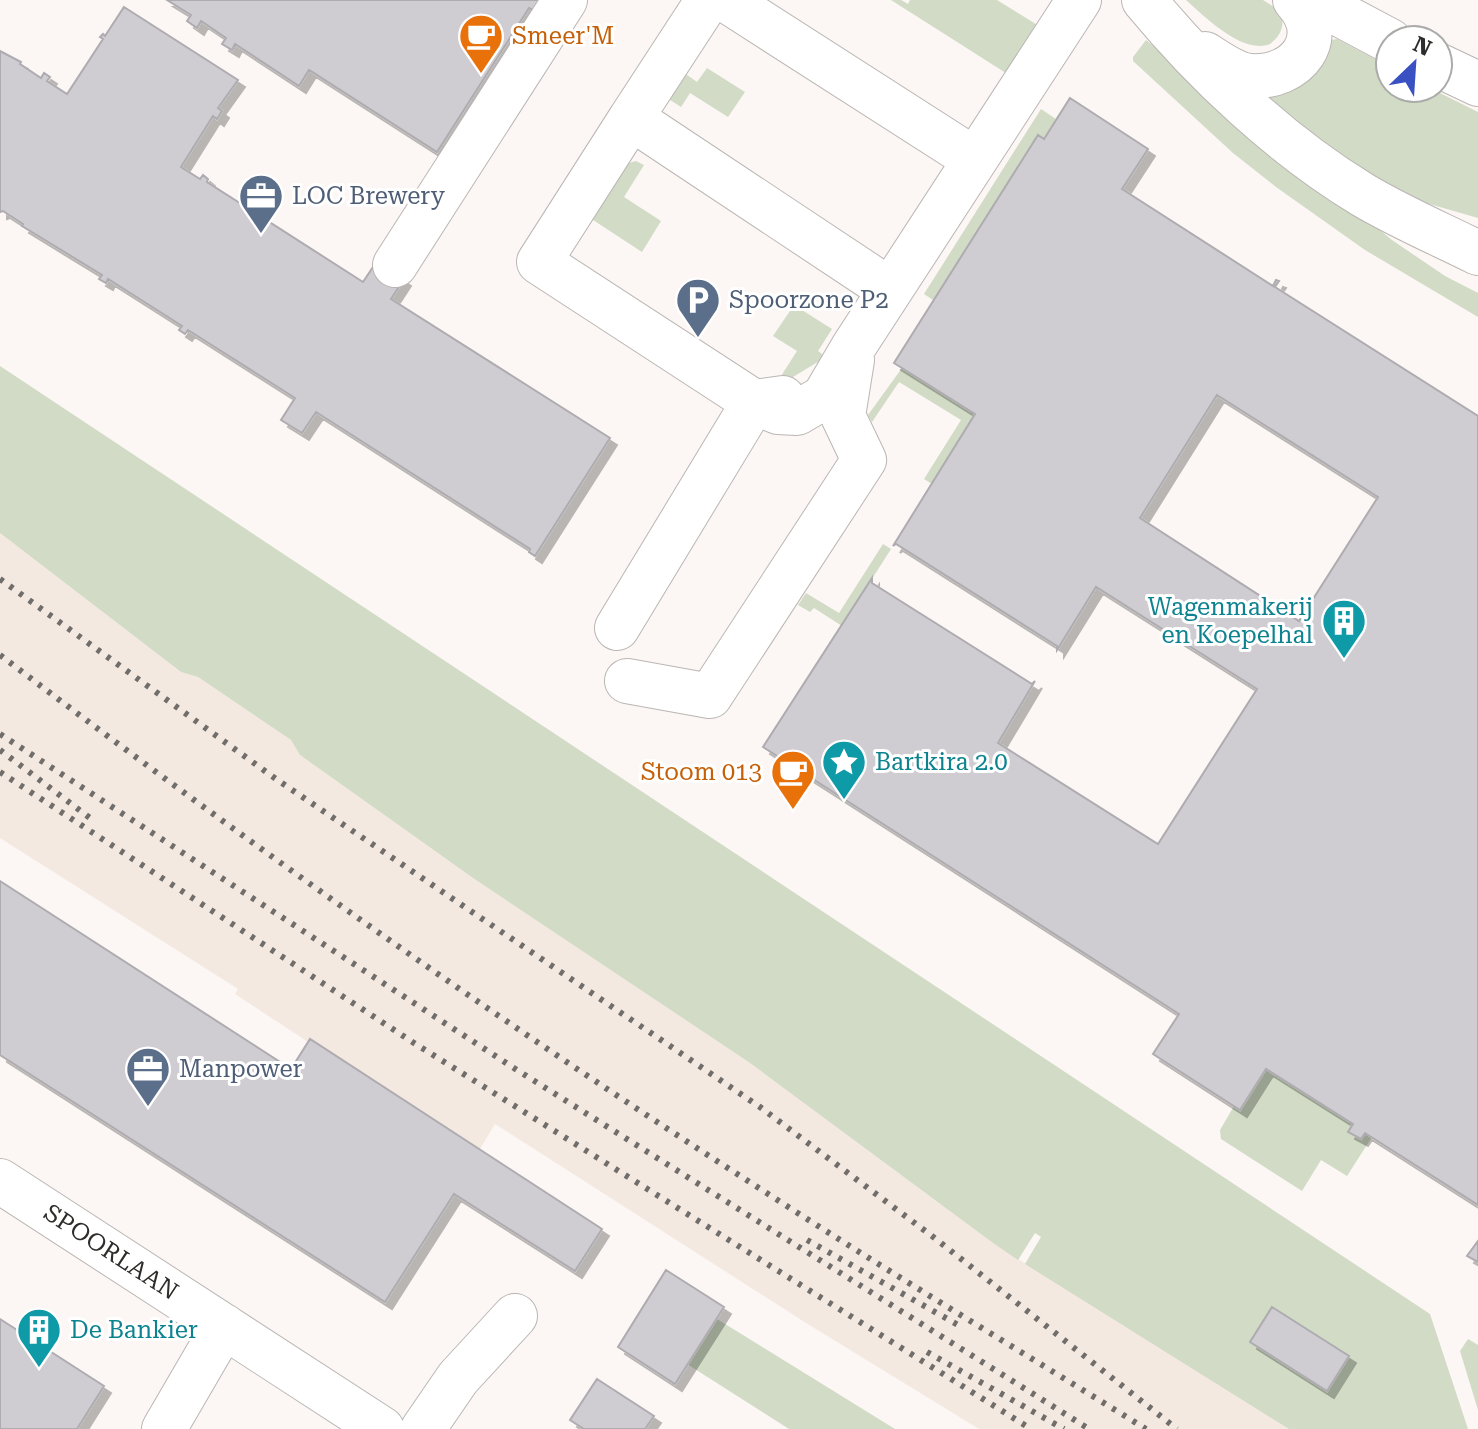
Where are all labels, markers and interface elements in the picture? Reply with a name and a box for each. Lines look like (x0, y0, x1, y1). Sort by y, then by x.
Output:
cafe icon: Smeer'M (457, 12, 505, 75)
place label: Smeer'M (512, 22, 614, 50)
north arrow (1374, 24, 1454, 104)
text: N (1409, 31, 1435, 61)
office icon: LOC Brewery (237, 172, 285, 235)
place label: LOC Brewery (292, 182, 446, 210)
parking icon: Spoorzone P2 (674, 276, 722, 339)
place label: Spoorzone P2 (729, 286, 889, 314)
place label: Wagenmakerij en Koepelhal (1148, 593, 1313, 649)
building icon: Wagenmakerij en Koepelhal (1320, 597, 1368, 660)
place icon: Bartkira 2.0 (820, 738, 868, 801)
cafe icon: Stoom 013 (769, 748, 817, 811)
place label: Bartkira 2.0 (875, 748, 1008, 776)
place label: Stoom 013 (641, 758, 762, 786)
office icon: Manpower (124, 1045, 172, 1108)
place label: Manpower (179, 1055, 303, 1083)
street label: SPOORLAAN (39, 1198, 183, 1306)
building icon: De Bankier (15, 1306, 63, 1369)
place label: De Bankier (70, 1316, 198, 1344)

